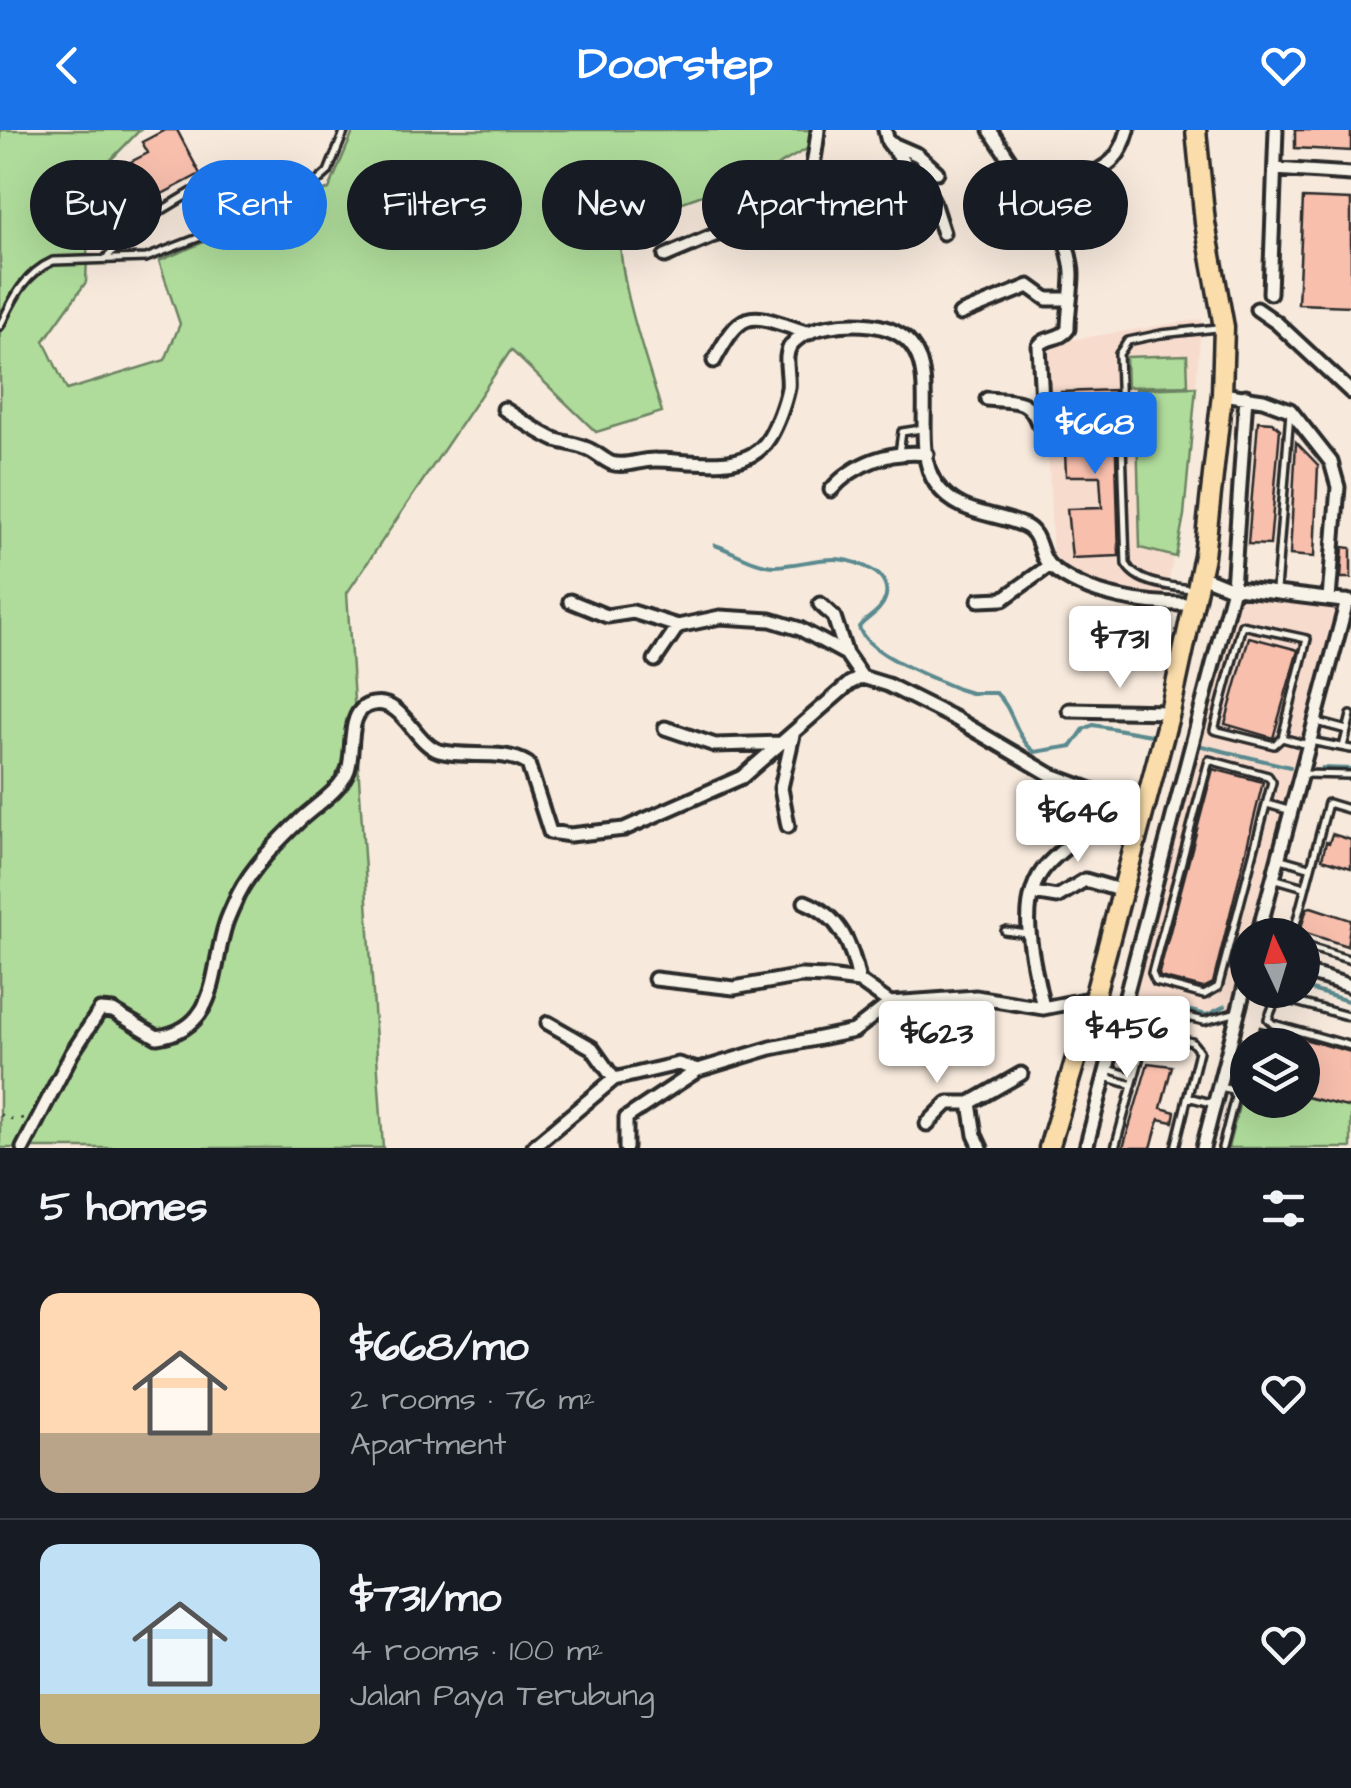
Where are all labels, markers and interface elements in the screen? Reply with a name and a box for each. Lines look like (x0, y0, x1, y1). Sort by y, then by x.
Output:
text: Doorstep (578, 34, 773, 96)
icon: back (40, 38, 95, 93)
icon: heart (1256, 38, 1311, 93)
chip: Buy (30, 160, 162, 250)
chip: Rent (182, 160, 327, 250)
chip: Filters (347, 160, 522, 250)
chip: New (542, 160, 682, 250)
chip: Apartment (702, 160, 943, 250)
chip: House (963, 160, 1128, 250)
pin: $668 (1036, 392, 1154, 477)
text: $668 (1056, 402, 1134, 447)
pin: $731 (1061, 606, 1179, 691)
text: $731 (1091, 616, 1149, 661)
pin: $646 (1019, 780, 1137, 865)
text: $646 (1038, 790, 1118, 835)
north arrow (1230, 918, 1320, 1008)
map controls (1230, 918, 1320, 1118)
pin: $456 (1068, 996, 1186, 1081)
pin: $623 (878, 1001, 996, 1086)
text: $456 (1086, 1006, 1168, 1051)
text: $623 (901, 1011, 973, 1056)
button: layers (1230, 1028, 1320, 1118)
text: 5 homes (40, 1179, 207, 1237)
icon: filters (1256, 1181, 1311, 1236)
text: $668/mo (350, 1319, 529, 1377)
icon: home (120, 1333, 240, 1453)
icon: heart (1256, 1366, 1311, 1421)
text: 2 rooms · 76 m² (350, 1377, 595, 1422)
text: Apartment (350, 1422, 506, 1467)
text: $731/mo (350, 1570, 501, 1628)
icon: home (120, 1584, 240, 1704)
icon: heart (1256, 1617, 1311, 1672)
text: 4 rooms · 100 m² (350, 1628, 604, 1673)
text: Jalan Paya Terubung (350, 1673, 655, 1718)

